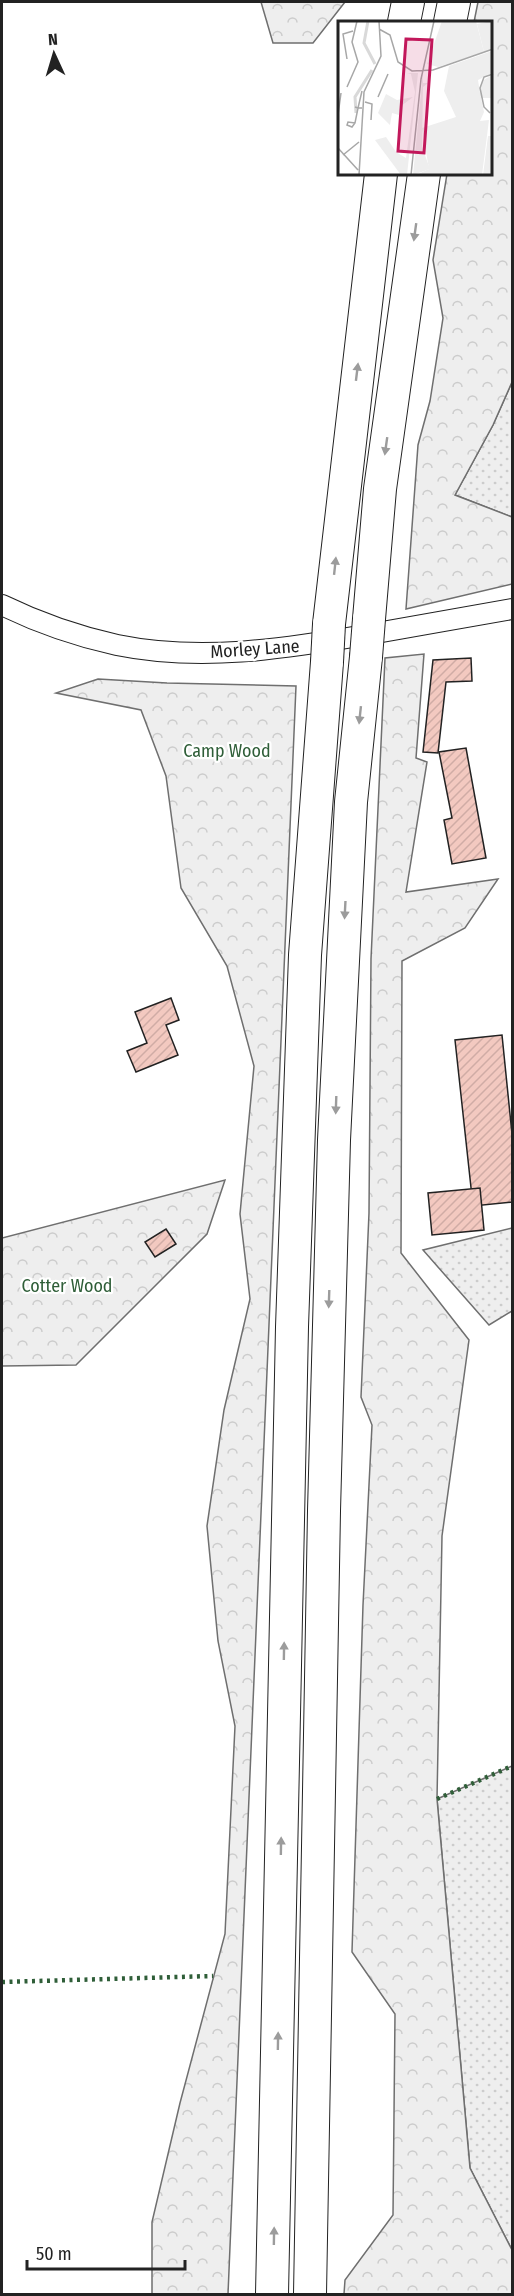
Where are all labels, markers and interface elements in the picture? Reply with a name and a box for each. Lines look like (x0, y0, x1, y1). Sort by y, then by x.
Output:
inset map (338, 21, 493, 176)
north arrow (24, 24, 84, 84)
text: N (48, 30, 58, 49)
one-way arrow (411, 222, 420, 241)
one-way arrow (352, 362, 362, 381)
one-way arrow (382, 436, 391, 455)
one-way arrow (330, 556, 340, 575)
street label: Morley Lane (210, 635, 300, 663)
one-way arrow (355, 706, 365, 725)
park label: Camp Wood (183, 740, 271, 762)
one-way arrow (340, 900, 349, 919)
one-way arrow (331, 1095, 340, 1114)
park label: Cotter Wood (21, 1275, 113, 1297)
one-way arrow (325, 1290, 334, 1309)
one-way arrow (279, 1642, 289, 1661)
one-way arrow (277, 1837, 286, 1856)
one-way arrow (273, 2032, 283, 2051)
one-way arrow (269, 2227, 278, 2246)
scale bar (27, 2233, 184, 2271)
text: 50 m (36, 2243, 72, 2265)

